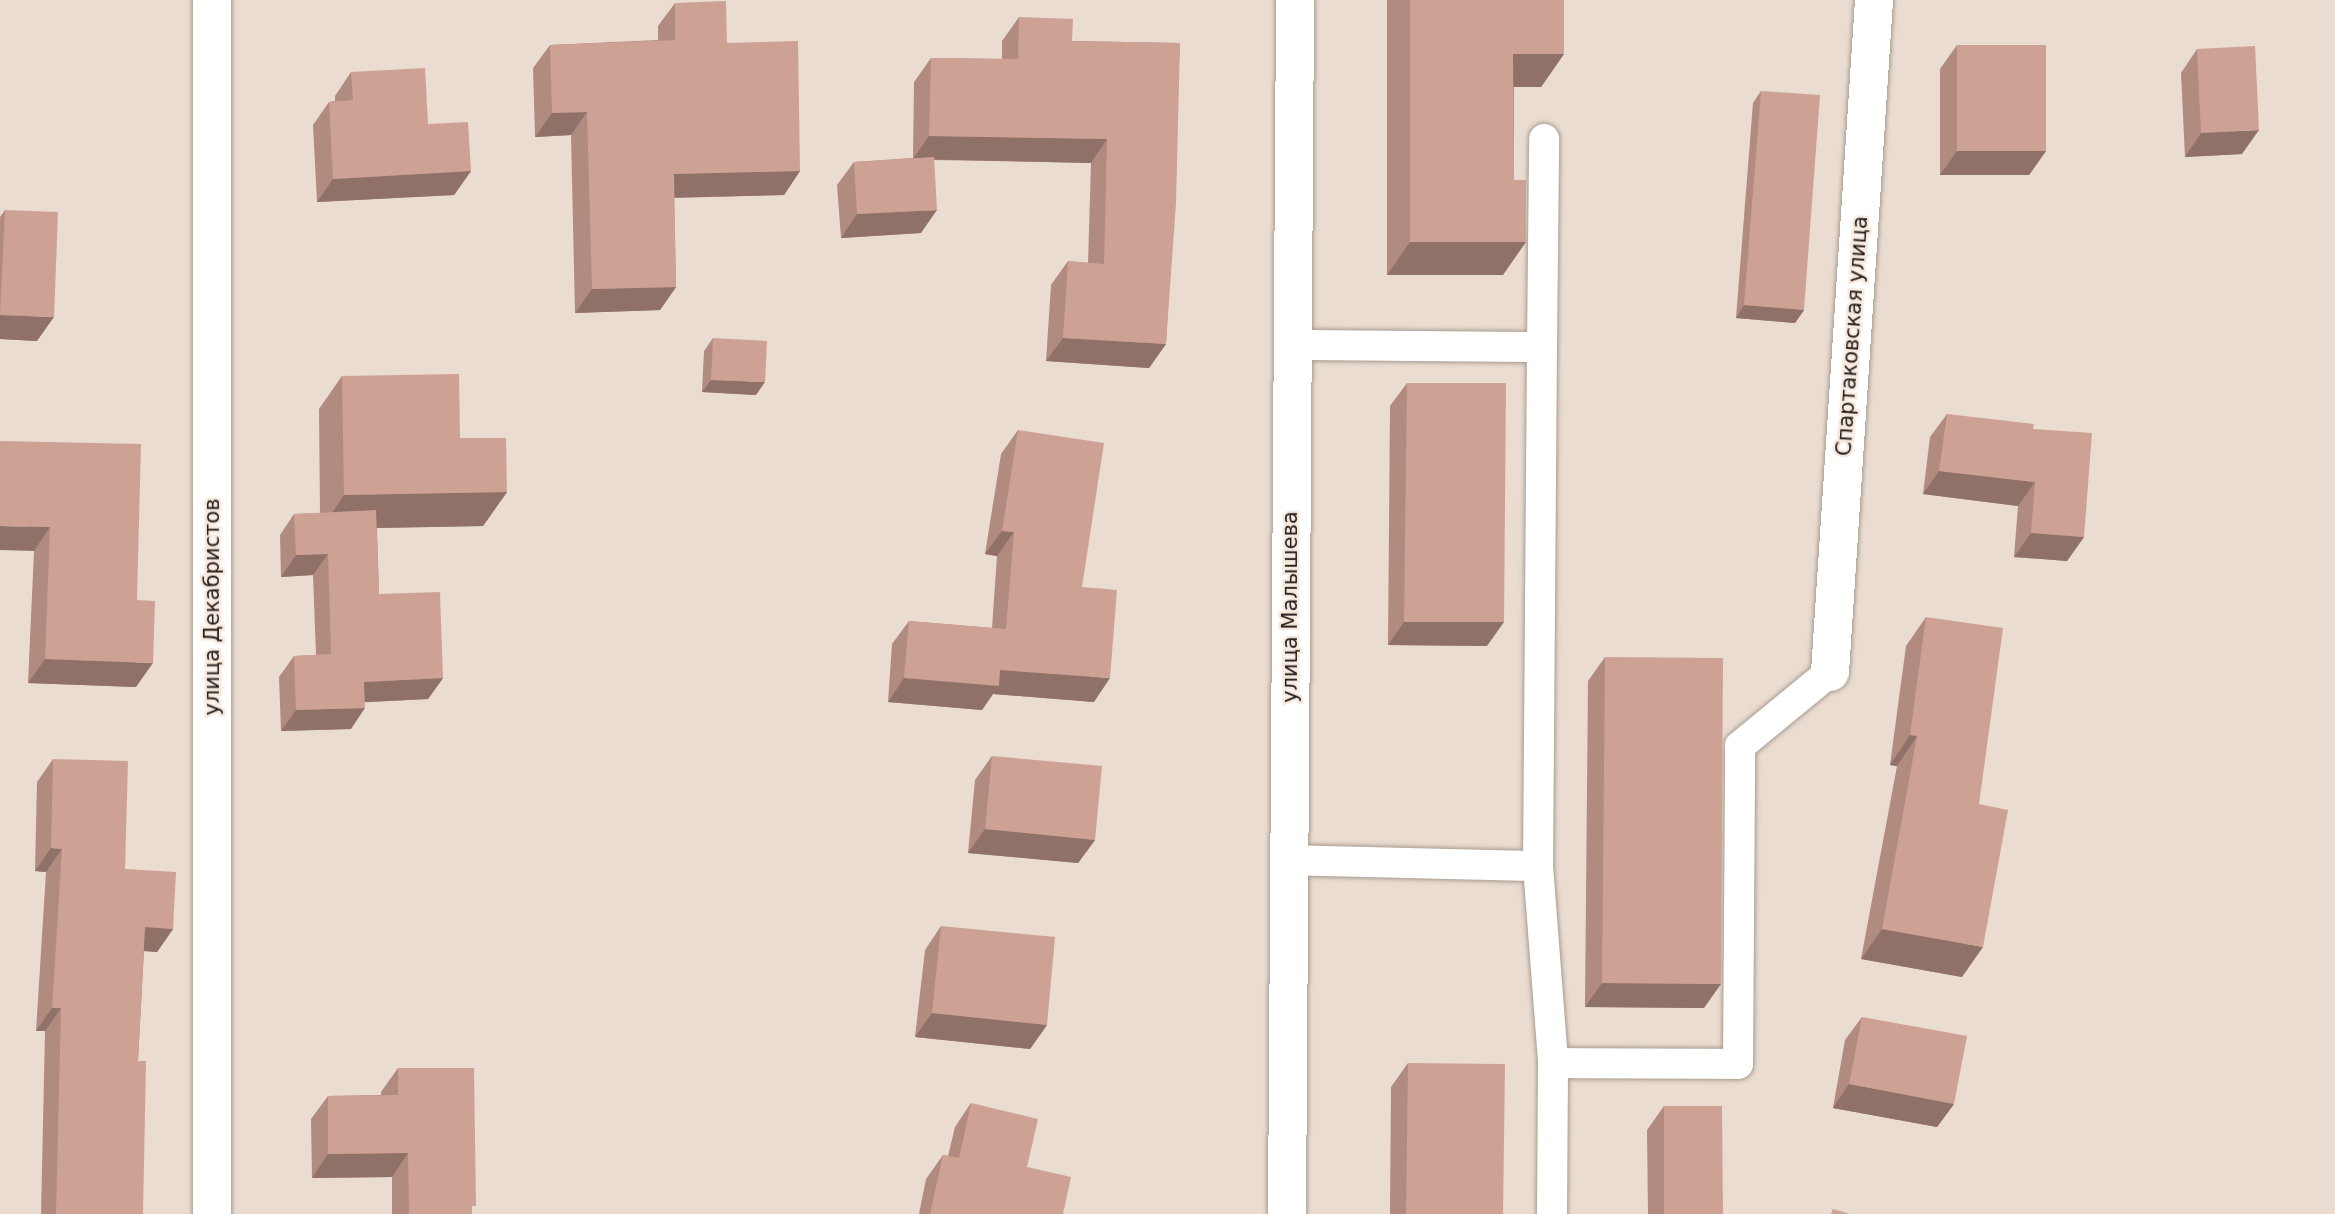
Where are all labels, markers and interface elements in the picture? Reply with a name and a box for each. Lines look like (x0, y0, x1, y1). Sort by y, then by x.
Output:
street label: Спартаковская улица (1831, 215, 1873, 457)
street label: улица Декабристов (199, 498, 225, 716)
street label: улица Малышева (1277, 511, 1303, 703)

